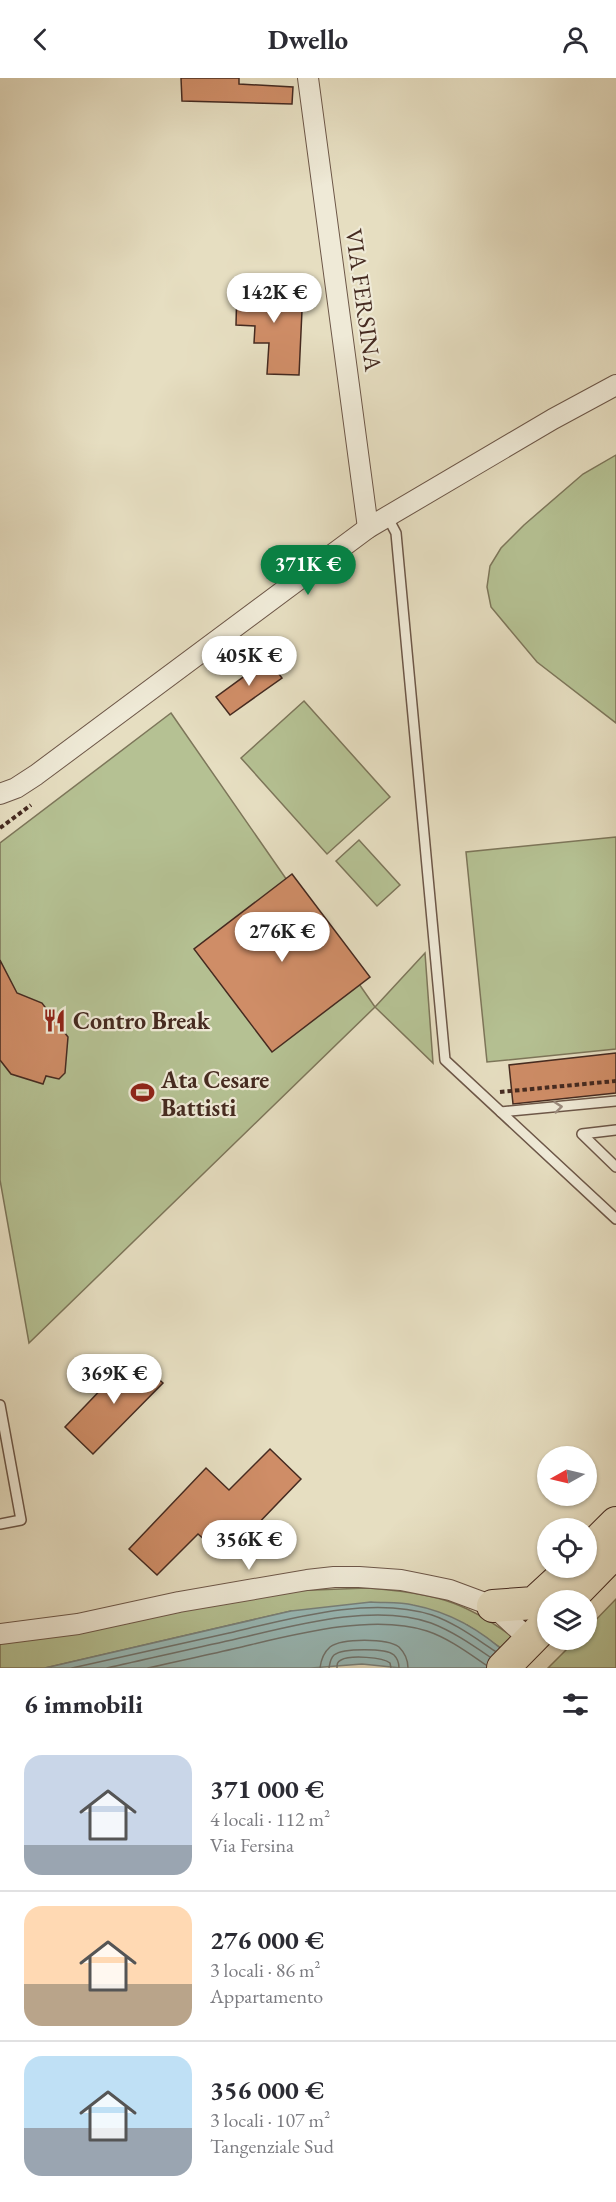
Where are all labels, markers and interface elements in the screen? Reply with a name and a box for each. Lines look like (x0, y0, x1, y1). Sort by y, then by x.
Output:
text: Dwello (268, 22, 348, 57)
icon: back (24, 23, 57, 56)
icon: person (559, 23, 592, 56)
street label: VIA FERSINA (339, 227, 389, 374)
pin: 142K € (225, 273, 323, 324)
text: 142K € (241, 279, 307, 305)
pin: 371K € (259, 545, 357, 596)
text: 371K € (275, 551, 341, 577)
pin: 405K € (200, 636, 298, 687)
text: 405K € (216, 642, 282, 668)
pin: 276K € (233, 912, 331, 963)
text: 276K € (249, 918, 315, 944)
place label: Contro Break (73, 1005, 211, 1036)
restaurant icon: Contro Break (42, 1007, 68, 1033)
place label: Ata Cesare Battisti (160, 1064, 269, 1123)
sports icon: Ata Cesare Battisti (130, 1080, 156, 1106)
one-way arrow (554, 1101, 563, 1114)
pin: 369K € (65, 1354, 163, 1405)
text: 369K € (81, 1360, 147, 1386)
north arrow (537, 1446, 597, 1506)
map controls (537, 1446, 597, 1650)
button: locate (537, 1518, 597, 1578)
pin: 356K € (200, 1520, 298, 1571)
text: 356K € (216, 1526, 282, 1552)
button: layers (537, 1590, 597, 1650)
text: 6 immobili (24, 1687, 143, 1721)
icon: filters (559, 1688, 592, 1721)
text: 371 000 € (210, 1772, 324, 1806)
icon: home (72, 1779, 144, 1851)
text: 4 locali · 112 m² (210, 1806, 330, 1832)
text: Via Fersina (210, 1832, 294, 1858)
text: 276 000 € (210, 1923, 324, 1957)
icon: home (72, 1930, 144, 2002)
text: 3 locali · 86 m² (210, 1957, 321, 1983)
text: Appartamento (210, 1983, 323, 2009)
text: 356 000 € (210, 2073, 324, 2107)
icon: home (72, 2080, 144, 2152)
text: 3 locali · 107 m² (210, 2107, 330, 2133)
text: Tangenziale Sud (210, 2133, 334, 2159)

